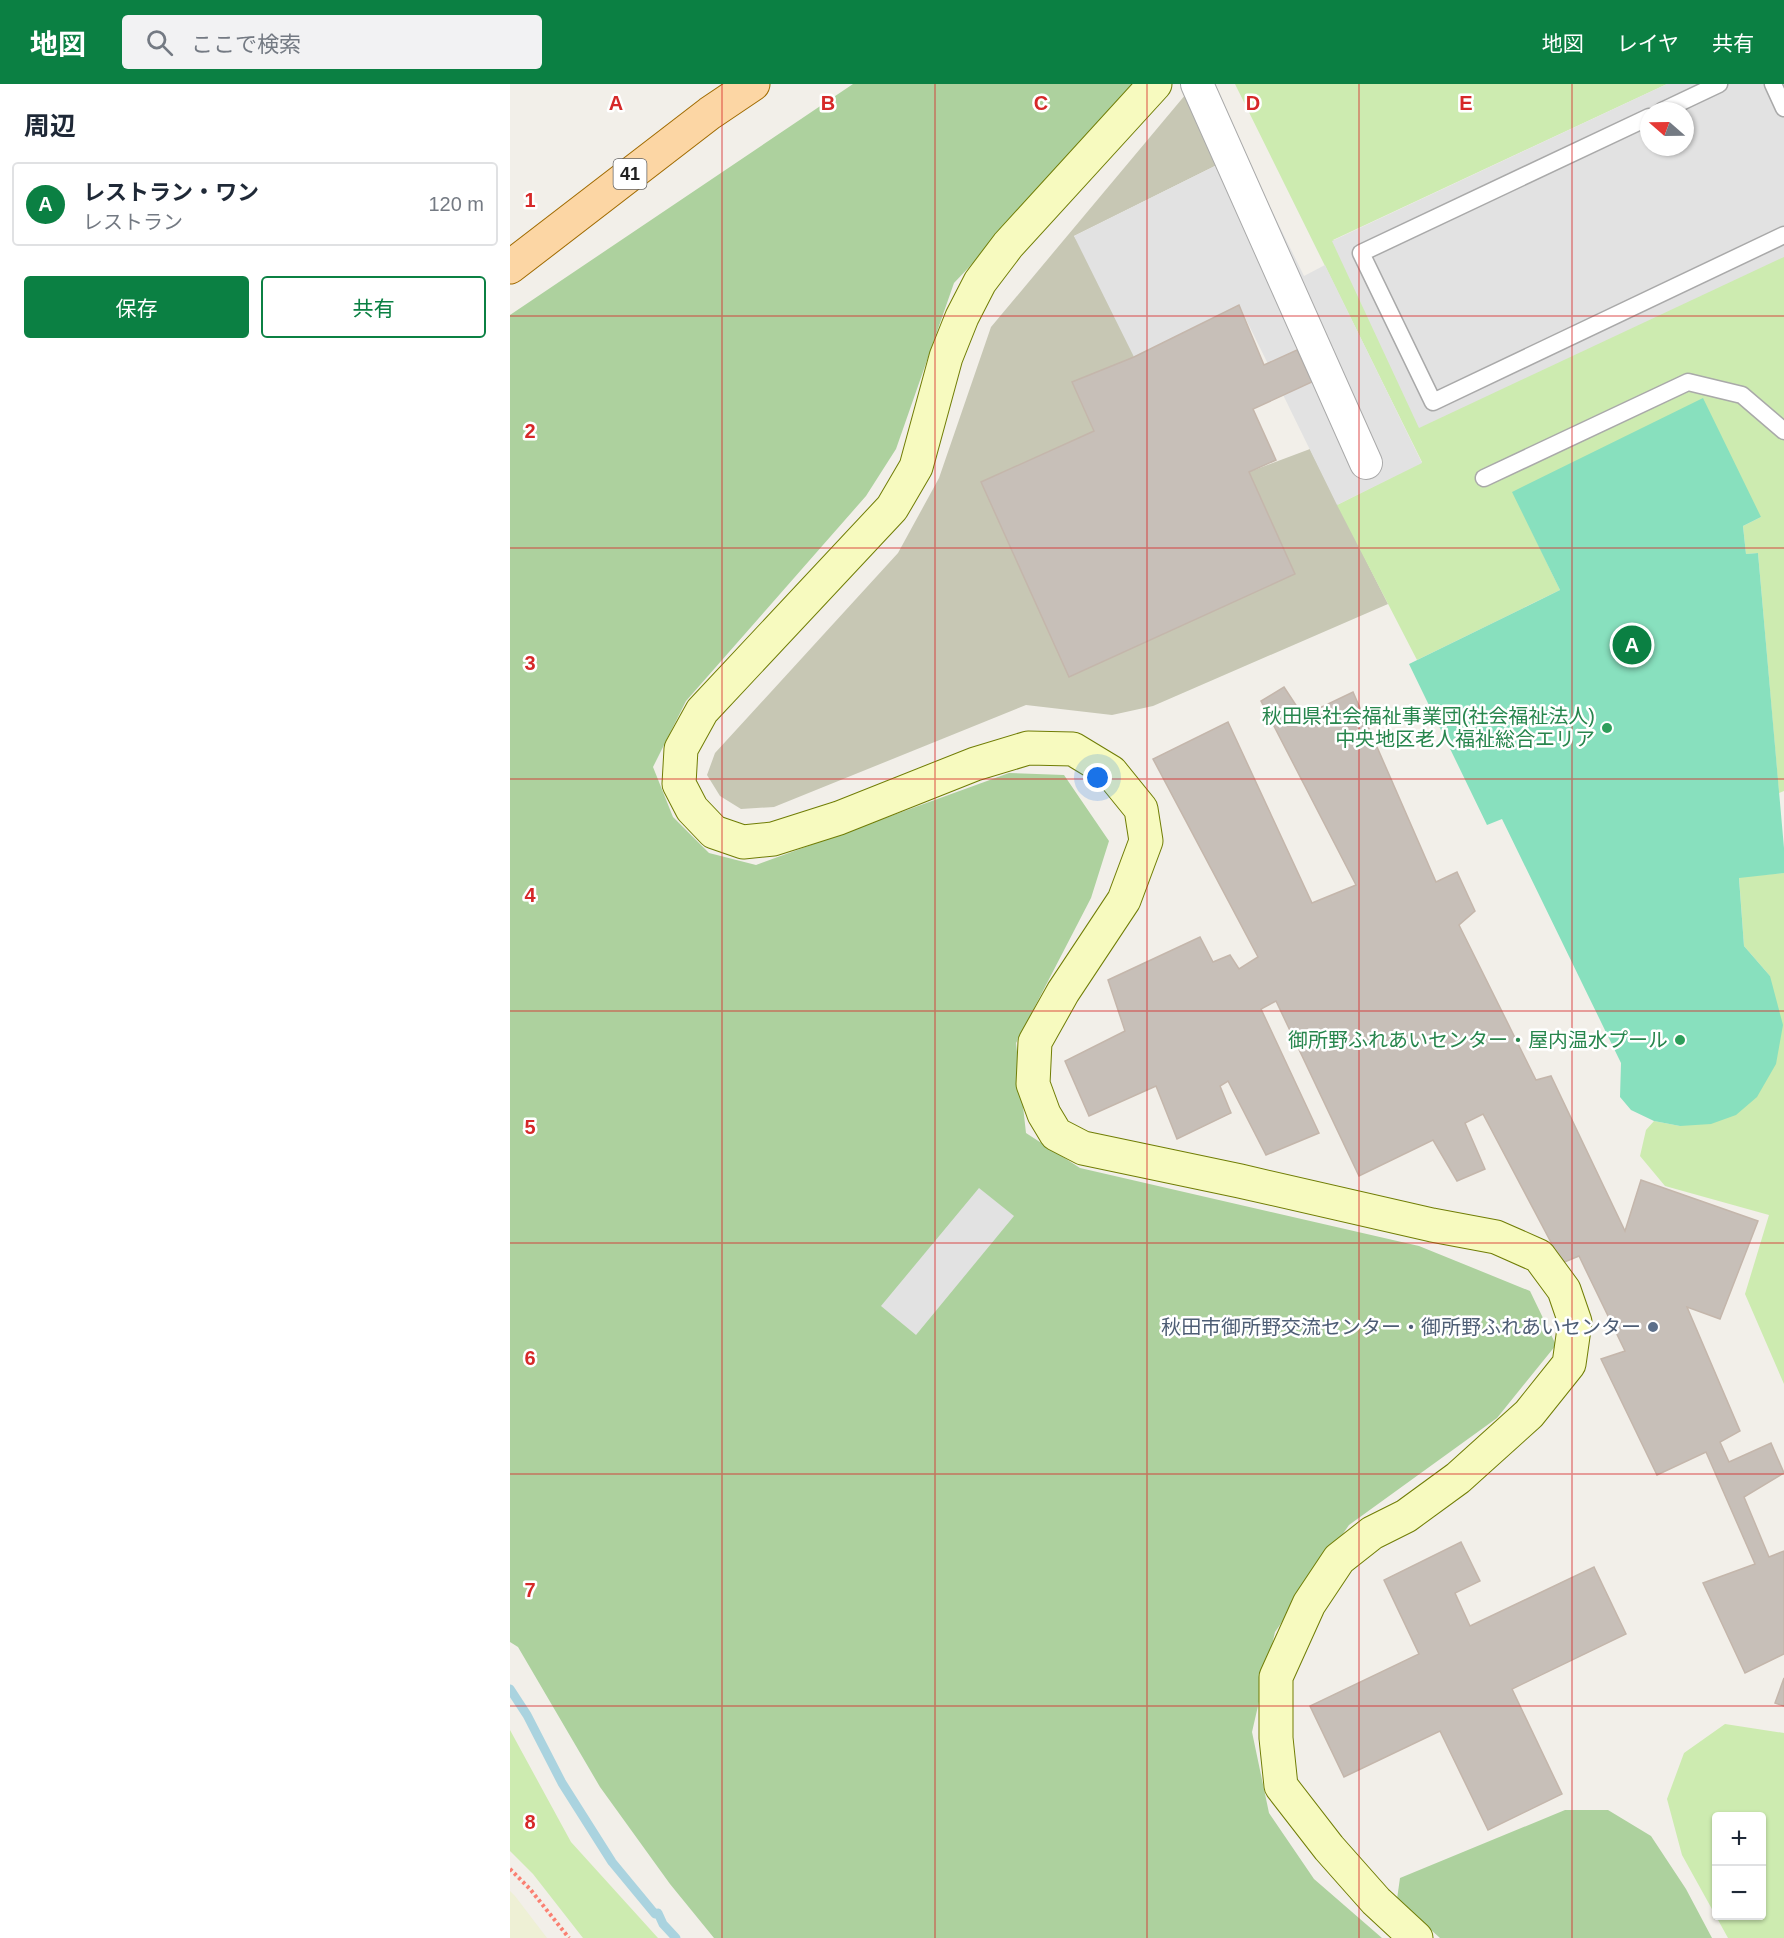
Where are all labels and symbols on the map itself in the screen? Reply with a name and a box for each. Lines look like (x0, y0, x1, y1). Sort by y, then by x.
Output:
text: A (609, 92, 623, 114)
text: B (821, 92, 835, 114)
text: C (1034, 92, 1048, 114)
text: D (1246, 92, 1260, 114)
text: E (1459, 92, 1473, 114)
north arrow (1640, 102, 1694, 156)
road number: 41 (614, 159, 646, 189)
text: 1 (524, 189, 536, 211)
text: 2 (524, 420, 536, 442)
pin: A (1612, 622, 1652, 668)
text: 3 (524, 652, 536, 674)
place label: 秋田県社会福祉事業団(社会福祉法人) 中央地区老人福祉総合エリア (1262, 705, 1595, 750)
marker: 秋田県社会福祉事業団(社会福祉法人) 中央地区老人福祉総合エリア (1600, 721, 1614, 735)
your location (1083, 763, 1112, 792)
text: 4 (524, 884, 536, 906)
place label: 御所野ふれあいセンター・屋内温水プール (1288, 1029, 1668, 1051)
marker: 御所野ふれあいセンター・屋内温水プール (1673, 1033, 1687, 1047)
text: 5 (524, 1116, 536, 1138)
place label: 秋田市御所野交流センター・御所野ふれあいセンター (1161, 1316, 1641, 1338)
marker: 秋田市御所野交流センター・御所野ふれあいセンター (1646, 1320, 1660, 1334)
text: 6 (524, 1347, 536, 1369)
text: 7 (524, 1579, 536, 1601)
text: 8 (524, 1811, 536, 1833)

